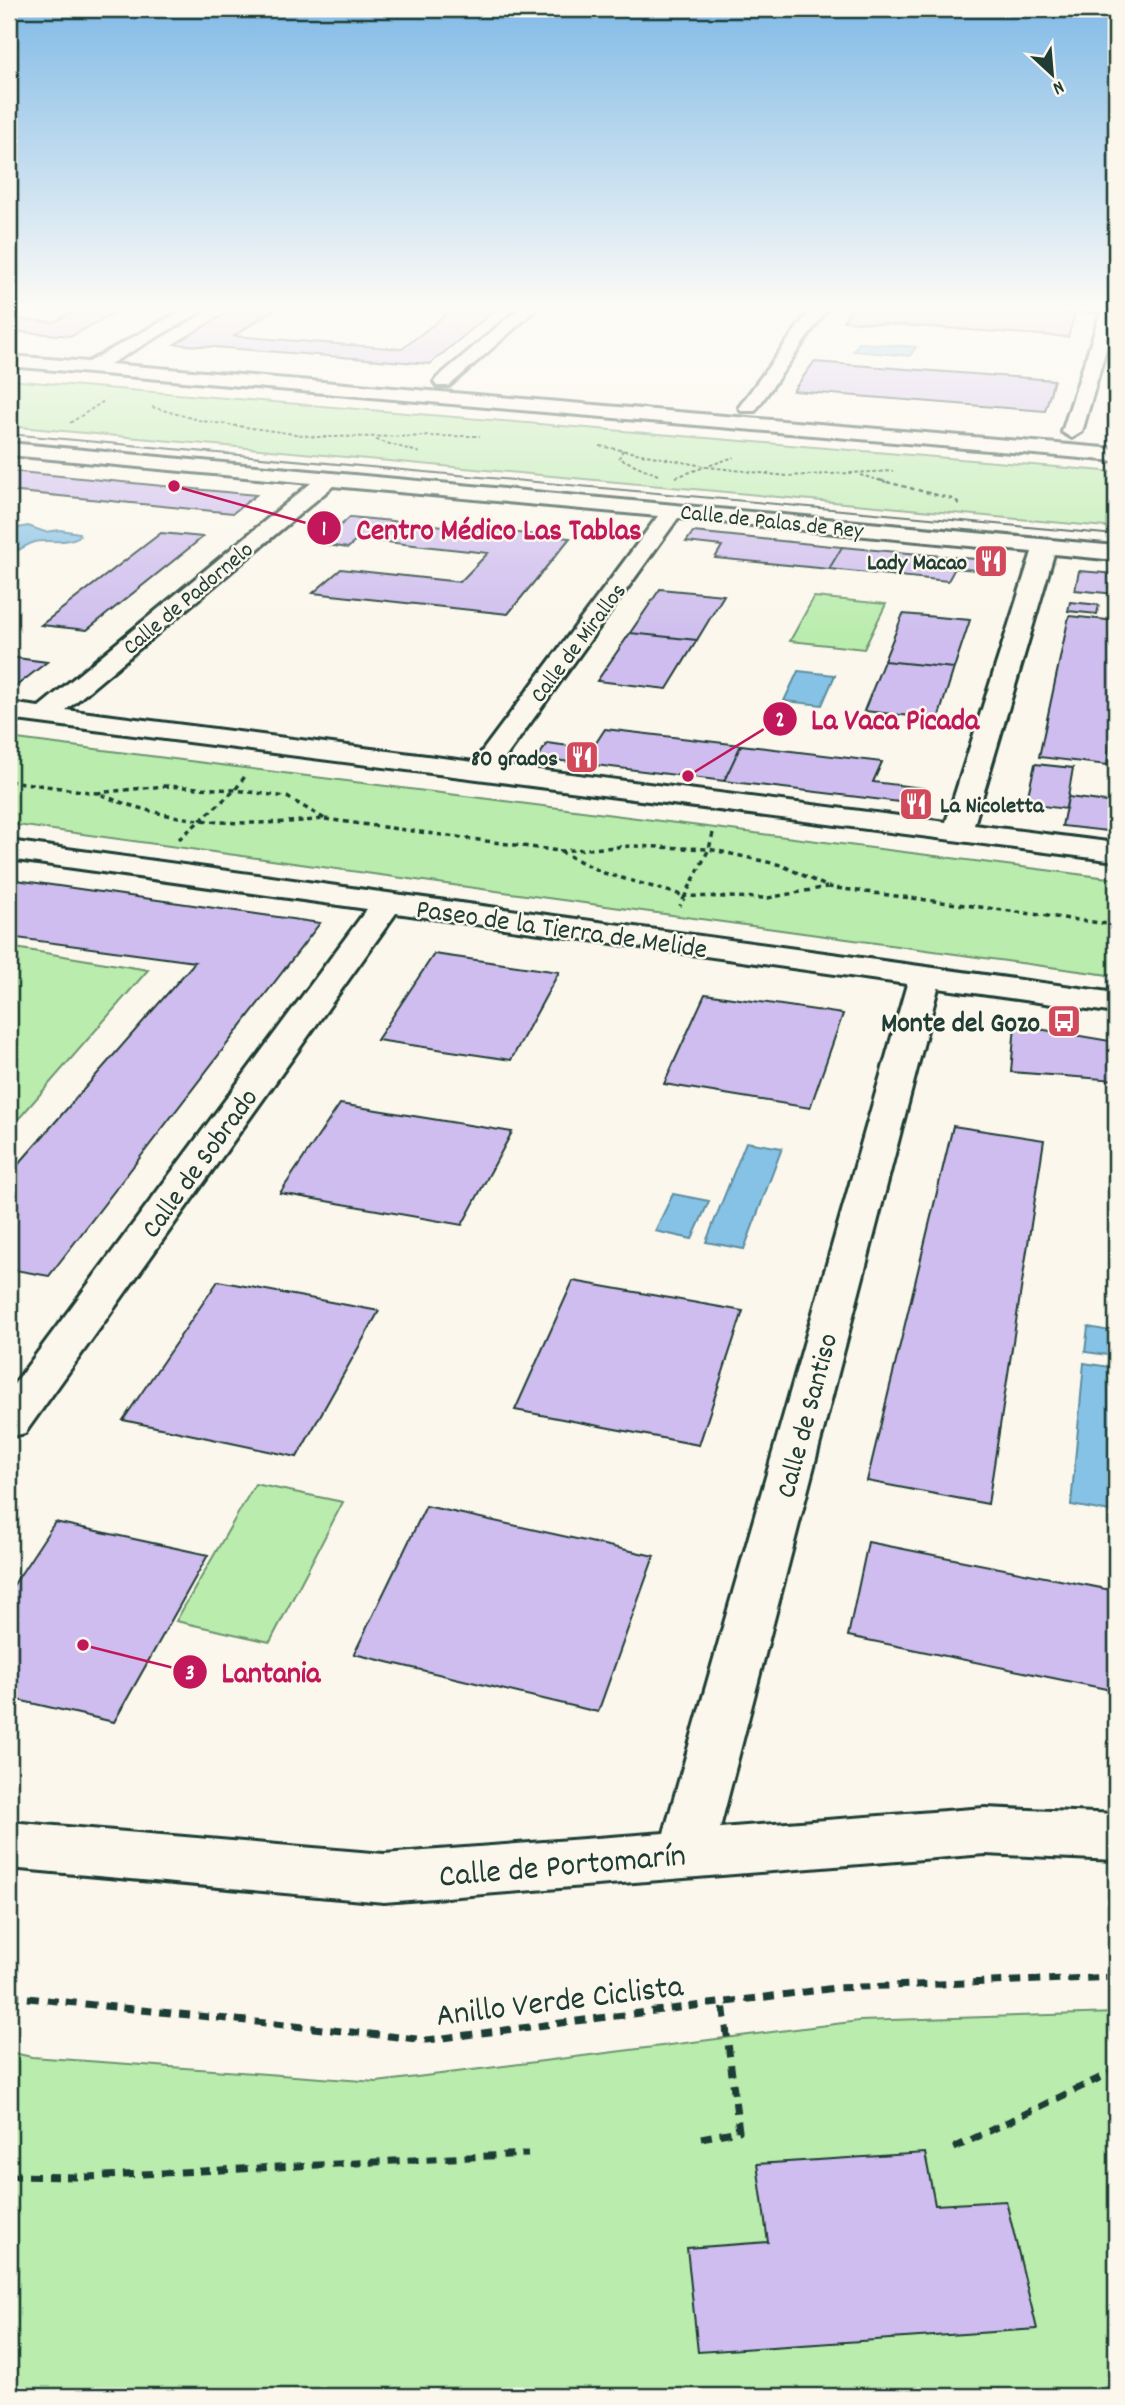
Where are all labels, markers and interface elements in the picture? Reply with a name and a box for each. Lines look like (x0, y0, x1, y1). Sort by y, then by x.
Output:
north arrow (1016, 38, 1086, 108)
text: N (1048, 72, 1068, 100)
street label: Calle de Palas de Rey (678, 497, 865, 550)
callout: Centro Médico Las Tablas (307, 503, 655, 554)
text: Centro Médico Las Tablas (356, 512, 642, 555)
text: 1 (322, 516, 326, 546)
street label: Calle de Padornelo (117, 535, 262, 664)
restaurant icon: Lady Macao (972, 542, 1010, 580)
place label: Lady Macao (867, 548, 967, 581)
street label: Calle de Mirallos (524, 577, 636, 711)
callout: La Vaca Picada (762, 693, 993, 744)
text: La Vaca Picada (811, 702, 980, 745)
text: 2 (775, 707, 785, 737)
restaurant icon: 80 grados (563, 738, 601, 776)
place label: 80 grados (471, 744, 558, 777)
restaurant icon: La Nicoletta (897, 785, 935, 823)
place label: La Nicoletta (940, 791, 1045, 824)
street label: Paseo de la Tierra de Melide (413, 892, 710, 972)
bus stop icon: Monte del Gozo (1045, 1002, 1083, 1040)
place label: Monte del Gozo (881, 1006, 1040, 1046)
street label: Calle de Sobrado (134, 1082, 270, 1248)
street label: Calle de Santiso (769, 1329, 851, 1503)
callout: Lantania (173, 1646, 335, 1697)
text: Lantania (222, 1655, 321, 1698)
text: 3 (185, 1660, 195, 1690)
street label: Calle de Portomarín (437, 1834, 688, 1903)
street label: Anillo Verde Ciclista (433, 1965, 686, 2042)

